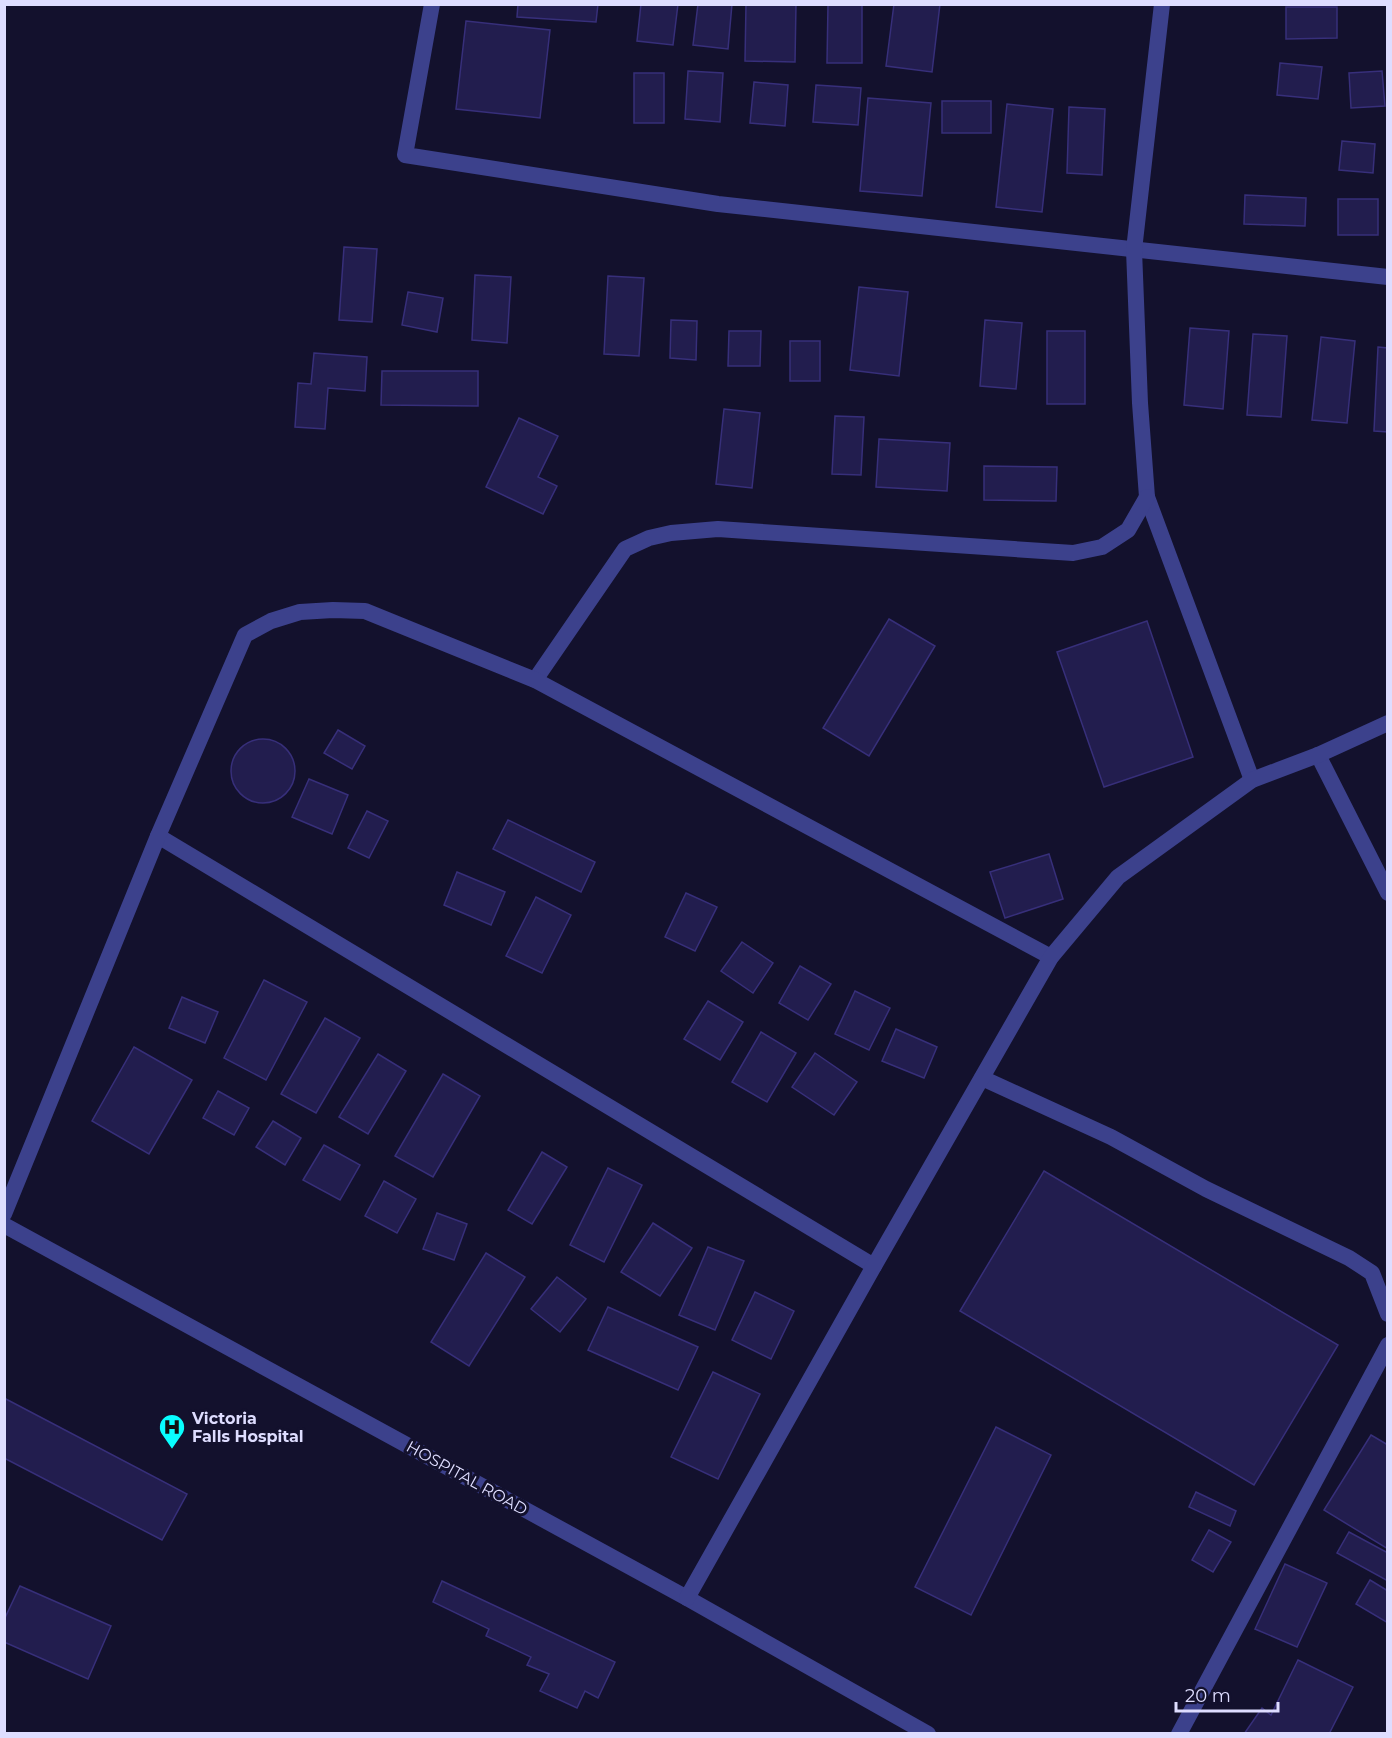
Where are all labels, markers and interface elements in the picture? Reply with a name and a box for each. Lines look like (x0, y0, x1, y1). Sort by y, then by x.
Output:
place label: Victoria Falls Hospital (191, 1409, 304, 1446)
hospital icon: Victoria Falls Hospital (157, 1412, 187, 1450)
street label: HOSPITAL ROAD (403, 1437, 531, 1519)
scale bar (1176, 1675, 1278, 1713)
text: 20 m (1185, 1685, 1231, 1707)

